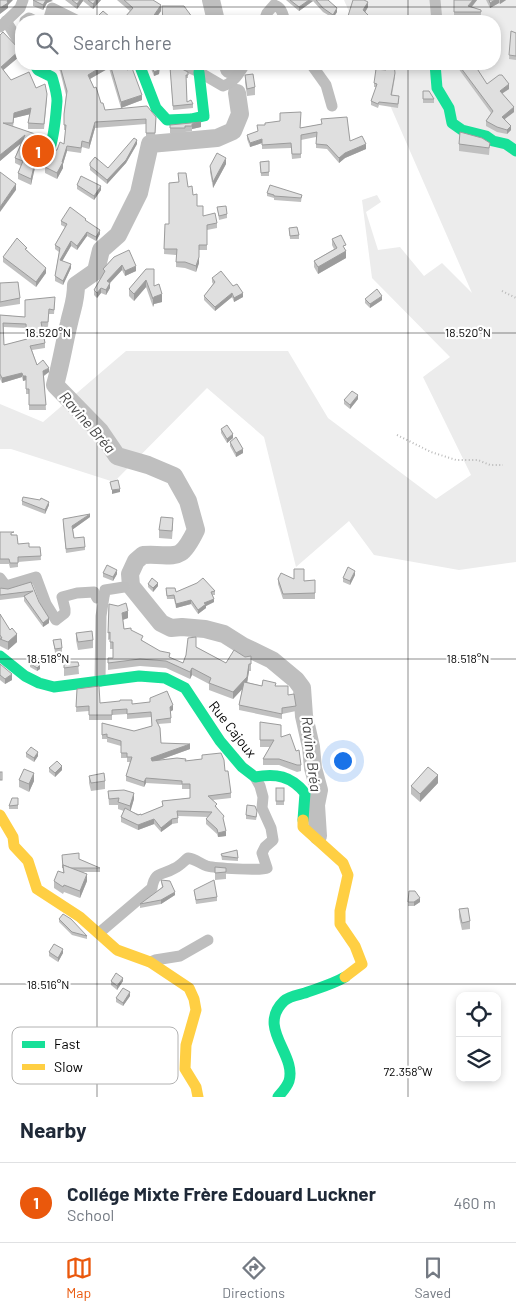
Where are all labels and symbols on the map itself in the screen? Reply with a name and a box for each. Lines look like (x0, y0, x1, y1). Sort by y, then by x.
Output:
pin: 1 (22, 132, 54, 170)
text: 18.520°N (25, 325, 71, 339)
text: 18.520°N (445, 325, 491, 339)
water label: Ravine Bréa (56, 387, 120, 457)
text: 18.518°N (27, 651, 69, 665)
text: 18.518°N (447, 651, 489, 665)
street label: Rue Cajoux (206, 697, 261, 761)
water label: Ravine Bréa (298, 715, 326, 793)
your location (330, 748, 356, 774)
text: 18.516°N (27, 977, 69, 991)
legend (12, 1027, 178, 1084)
text: Fast (54, 1035, 80, 1052)
text: Slow (54, 1058, 83, 1075)
text: 72.358°W (383, 1064, 433, 1078)

